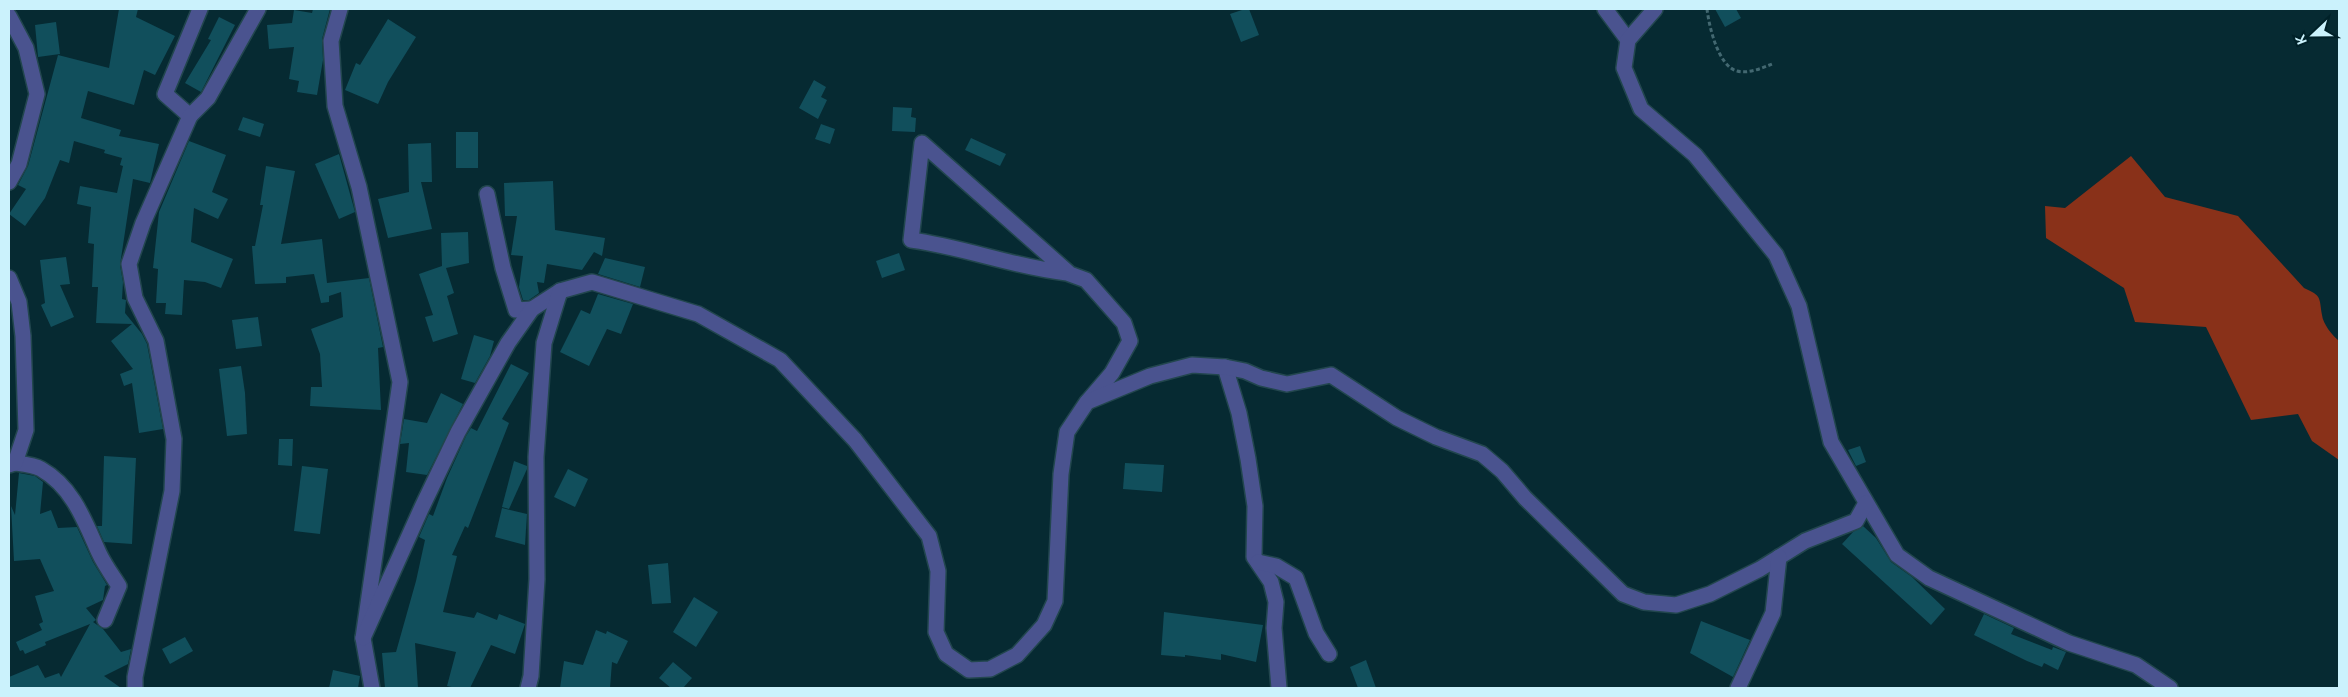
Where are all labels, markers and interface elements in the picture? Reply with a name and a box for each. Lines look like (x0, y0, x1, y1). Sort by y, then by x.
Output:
north arrow (2288, 10, 2338, 60)
text: K (2292, 32, 2310, 47)

